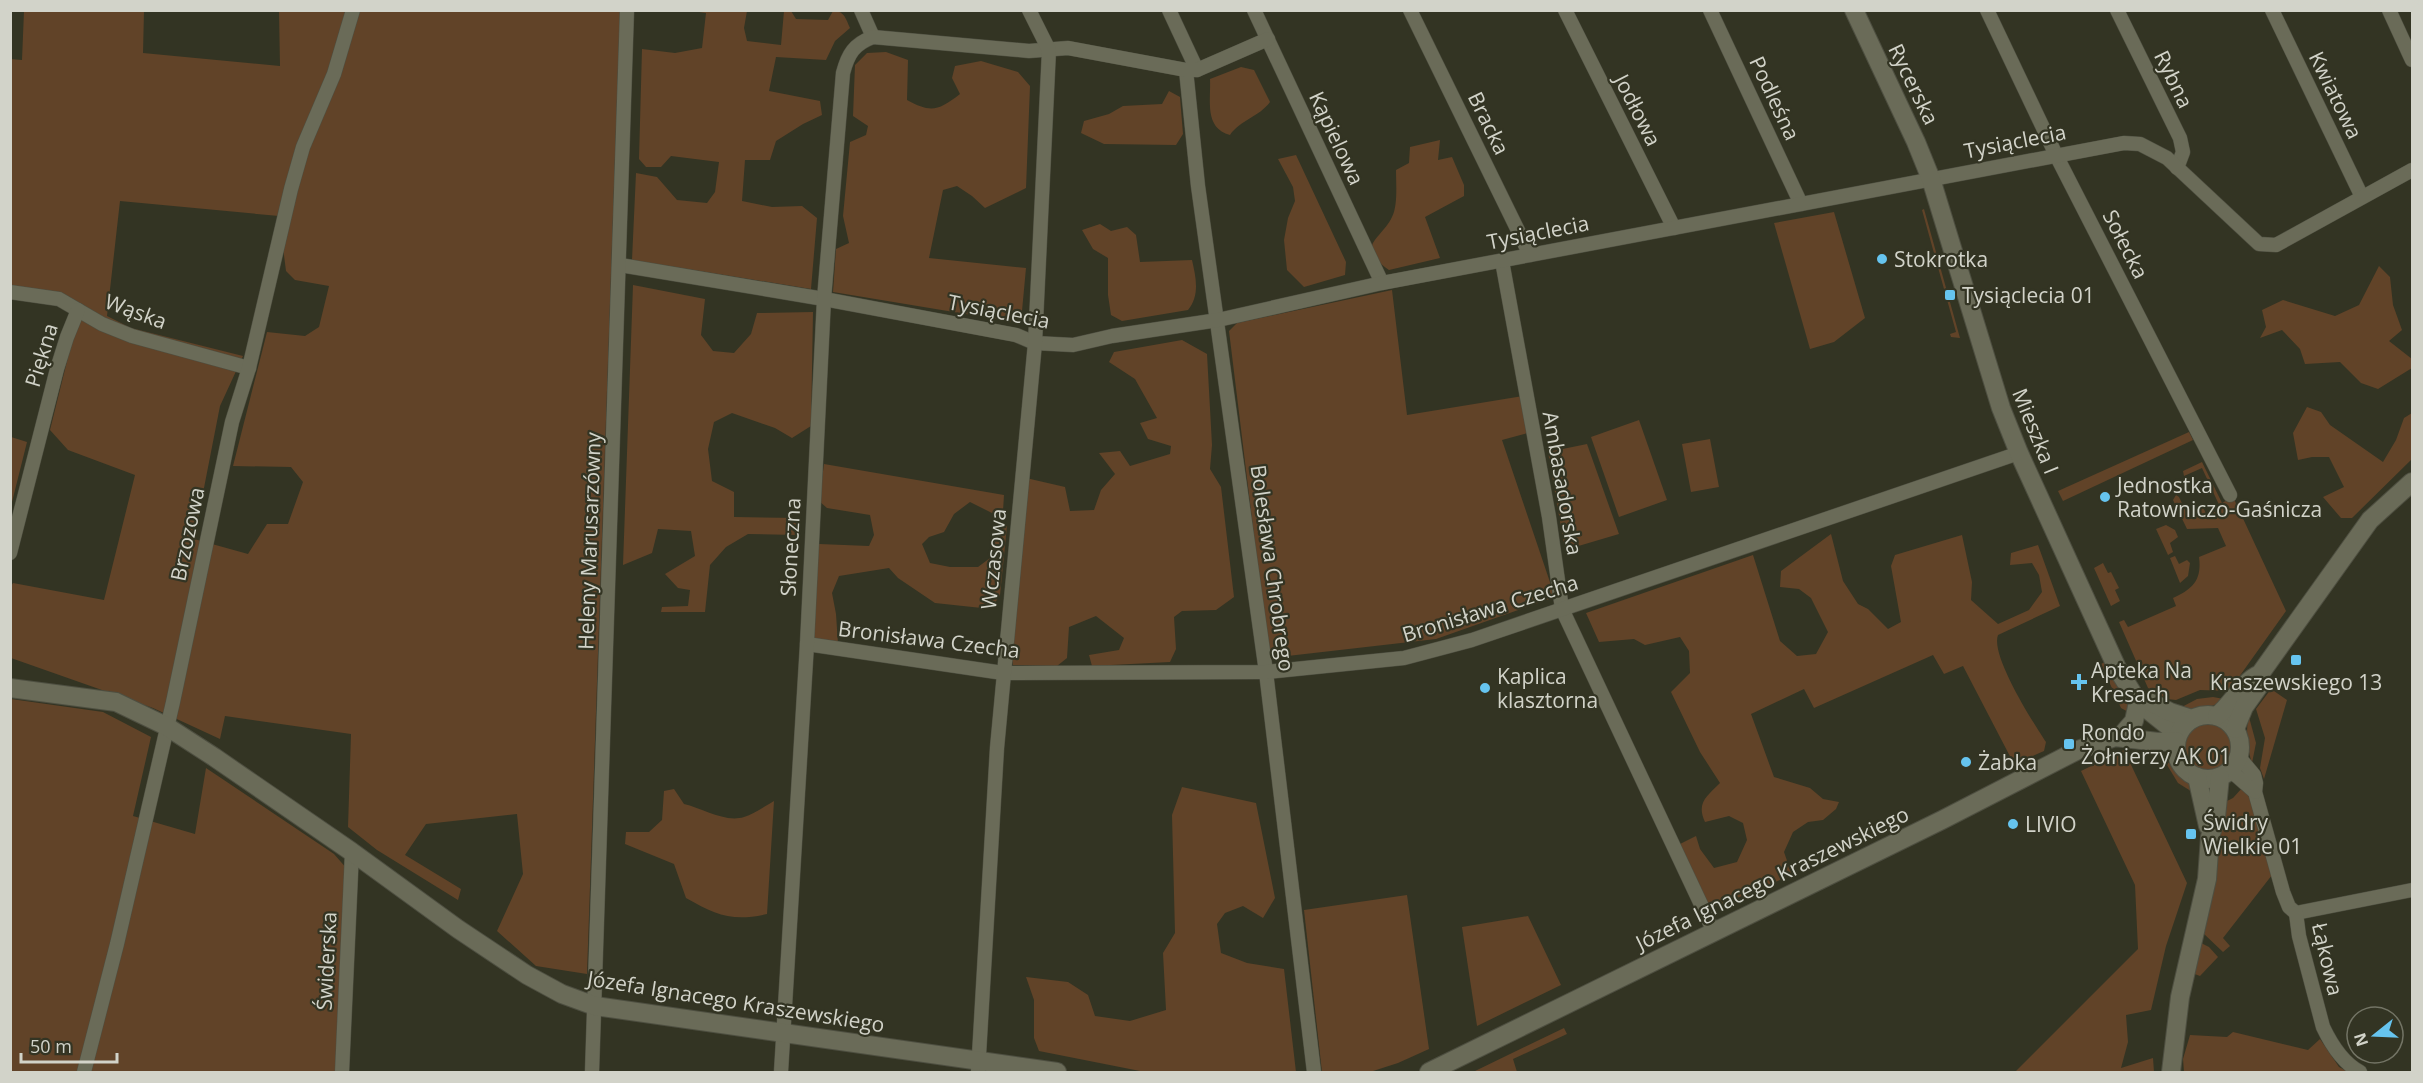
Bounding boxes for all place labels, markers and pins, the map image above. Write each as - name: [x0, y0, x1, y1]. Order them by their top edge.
- place label: Stokrotka: [1894, 245, 1988, 273]
- marker: Stokrotka: [1875, 252, 1889, 266]
- place label: Tysiąclecia 01: [1962, 281, 2095, 309]
- marker: Tysiąclecia 01: [1943, 288, 1957, 302]
- place label: Jednostka Ratowniczo-Gaśnicza: [2115, 471, 2322, 523]
- marker: Jednostka Ratowniczo-Gaśnicza: [2098, 490, 2112, 504]
- marker: Kraszewskiego 13: [2289, 653, 2303, 667]
- place label: Apteka Na Kresach: [2091, 656, 2192, 708]
- place label: Kaplica klasztorna: [1497, 662, 1598, 714]
- place label: Kraszewskiego 13: [2210, 668, 2382, 696]
- marker: Apteka Na Kresach: [2072, 675, 2086, 689]
- marker: Kaplica klasztorna: [1478, 681, 1492, 695]
- place label: Rondo Żołnierzy AK 01: [2081, 718, 2231, 770]
- marker: Rondo Żołnierzy AK 01: [2062, 737, 2076, 751]
- place label: Żabka: [1978, 748, 2037, 776]
- marker: Żabka: [1959, 755, 1973, 769]
- place label: Świdry Wielkie 01: [2203, 808, 2302, 860]
- place label: LIVIO: [2025, 810, 2077, 838]
- marker: LIVIO: [2006, 817, 2020, 831]
- marker: Świdry Wielkie 01: [2184, 827, 2198, 841]

